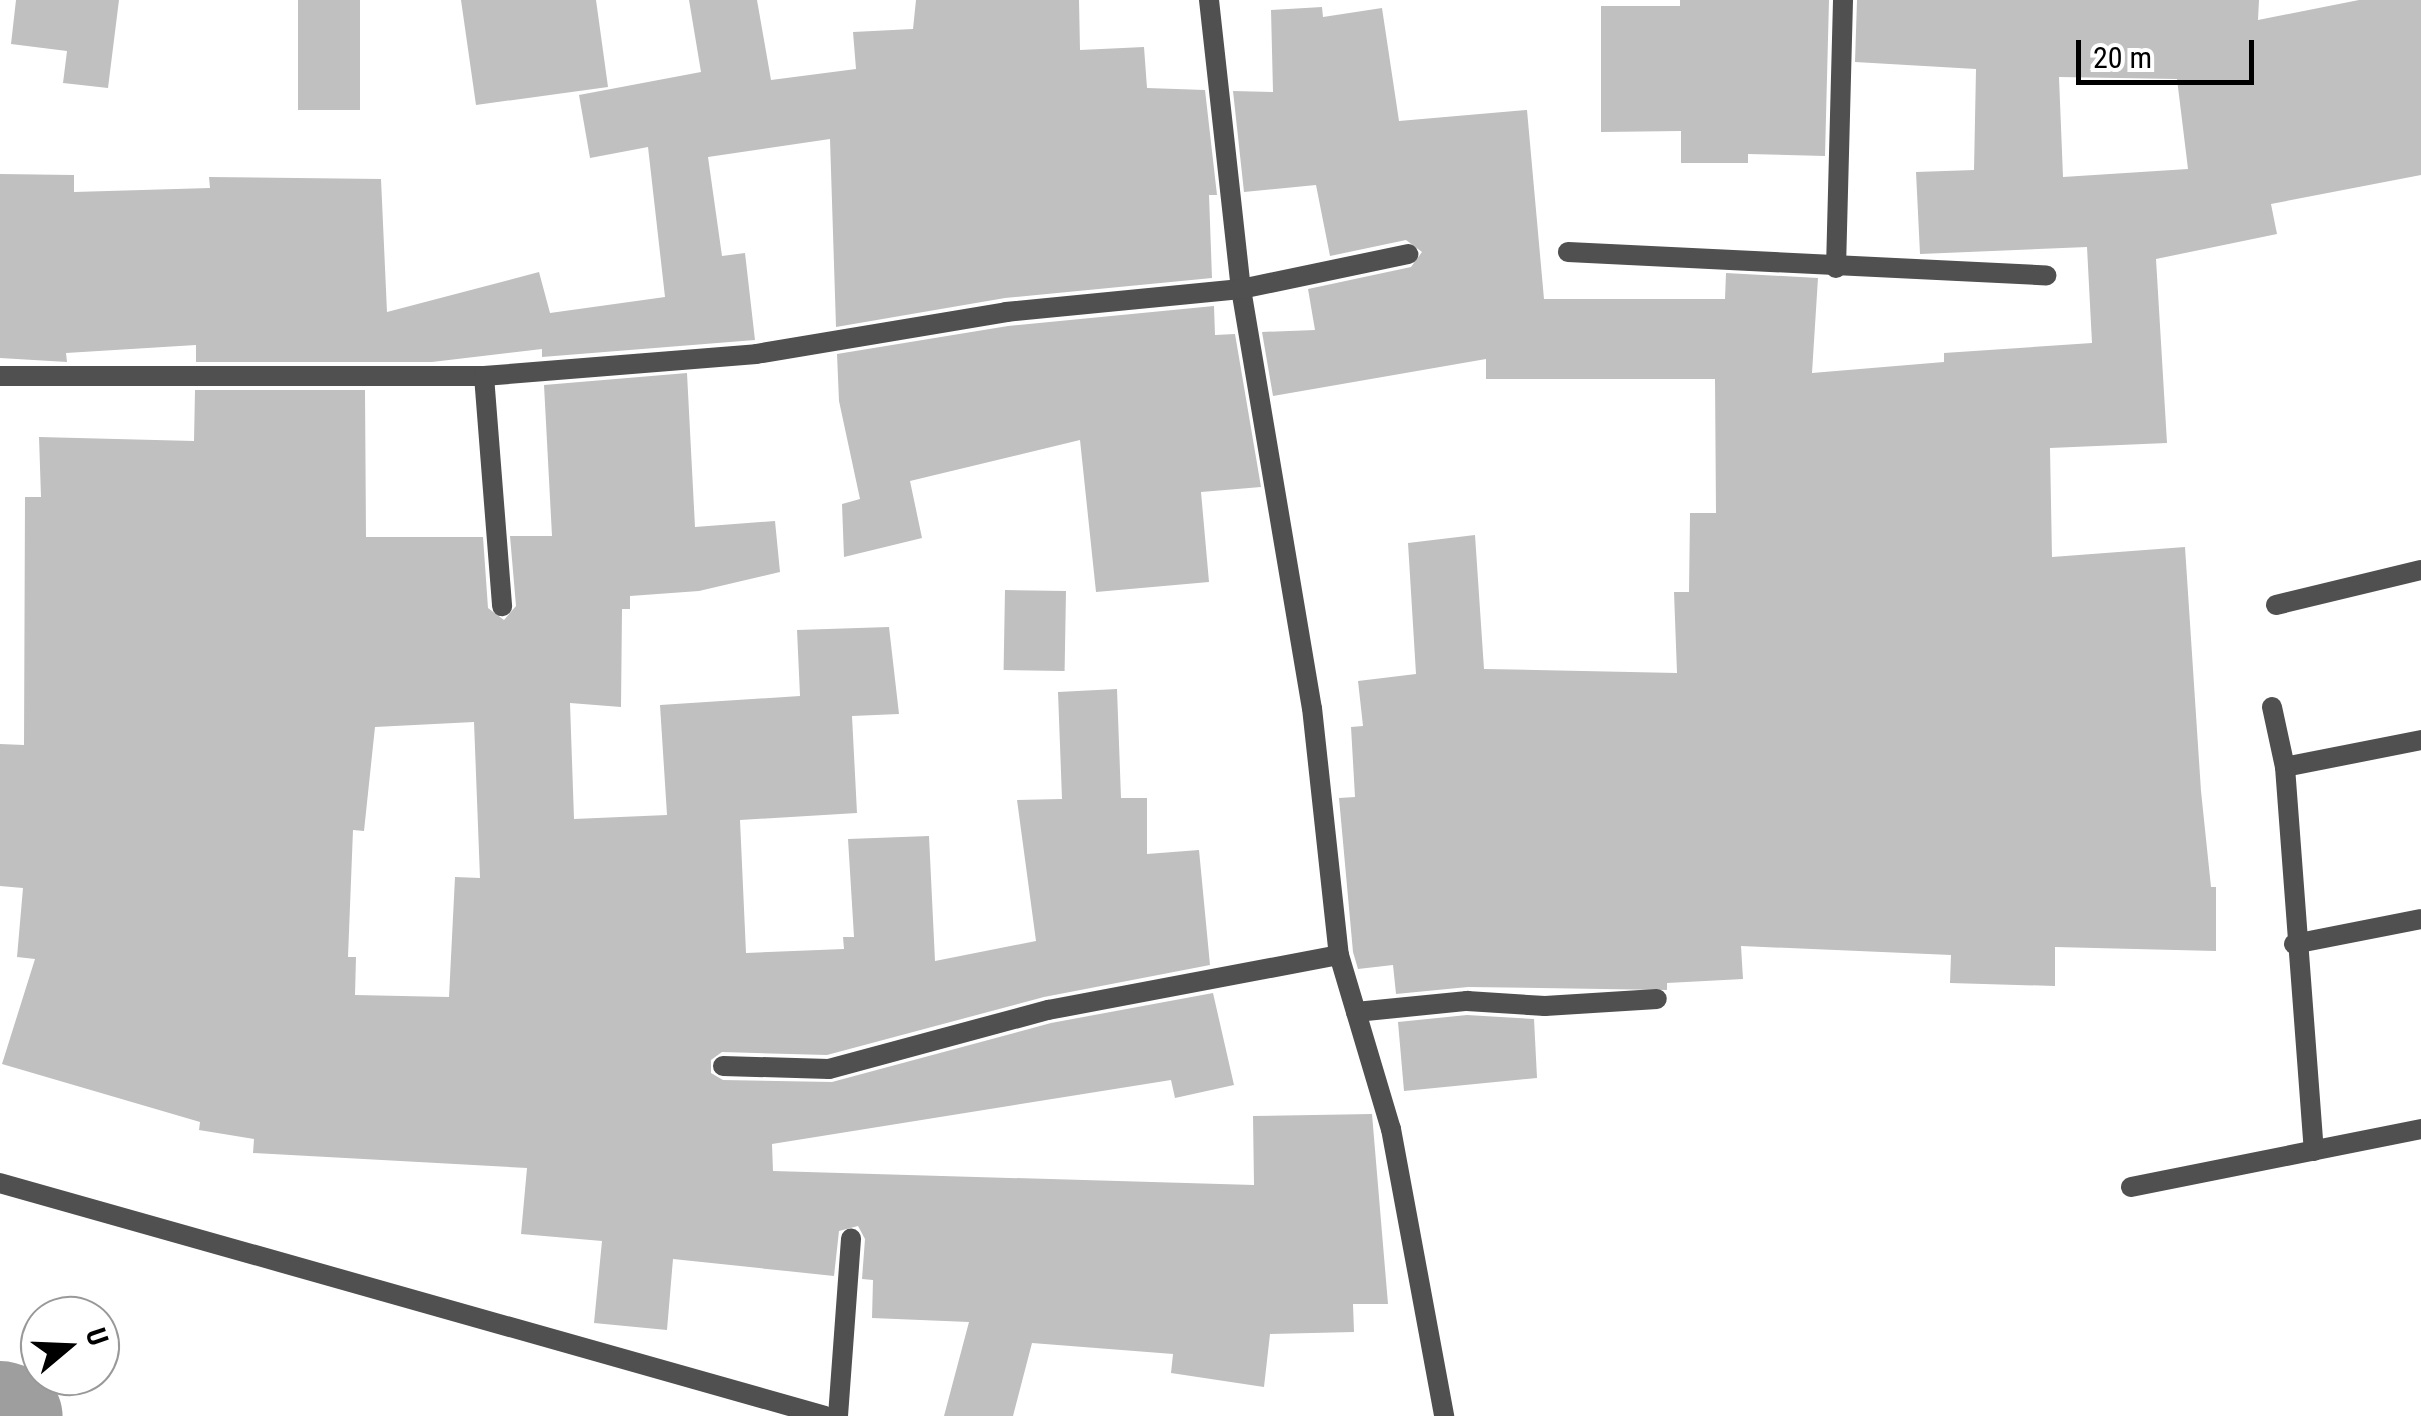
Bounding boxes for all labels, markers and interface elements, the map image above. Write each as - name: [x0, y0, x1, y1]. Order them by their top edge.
- scale bar: [2081, 20, 2258, 82]
- text: 20 m: [2093, 40, 2152, 75]
- north arrow: [20, 1296, 120, 1396]
- text: U: [79, 1324, 115, 1350]

